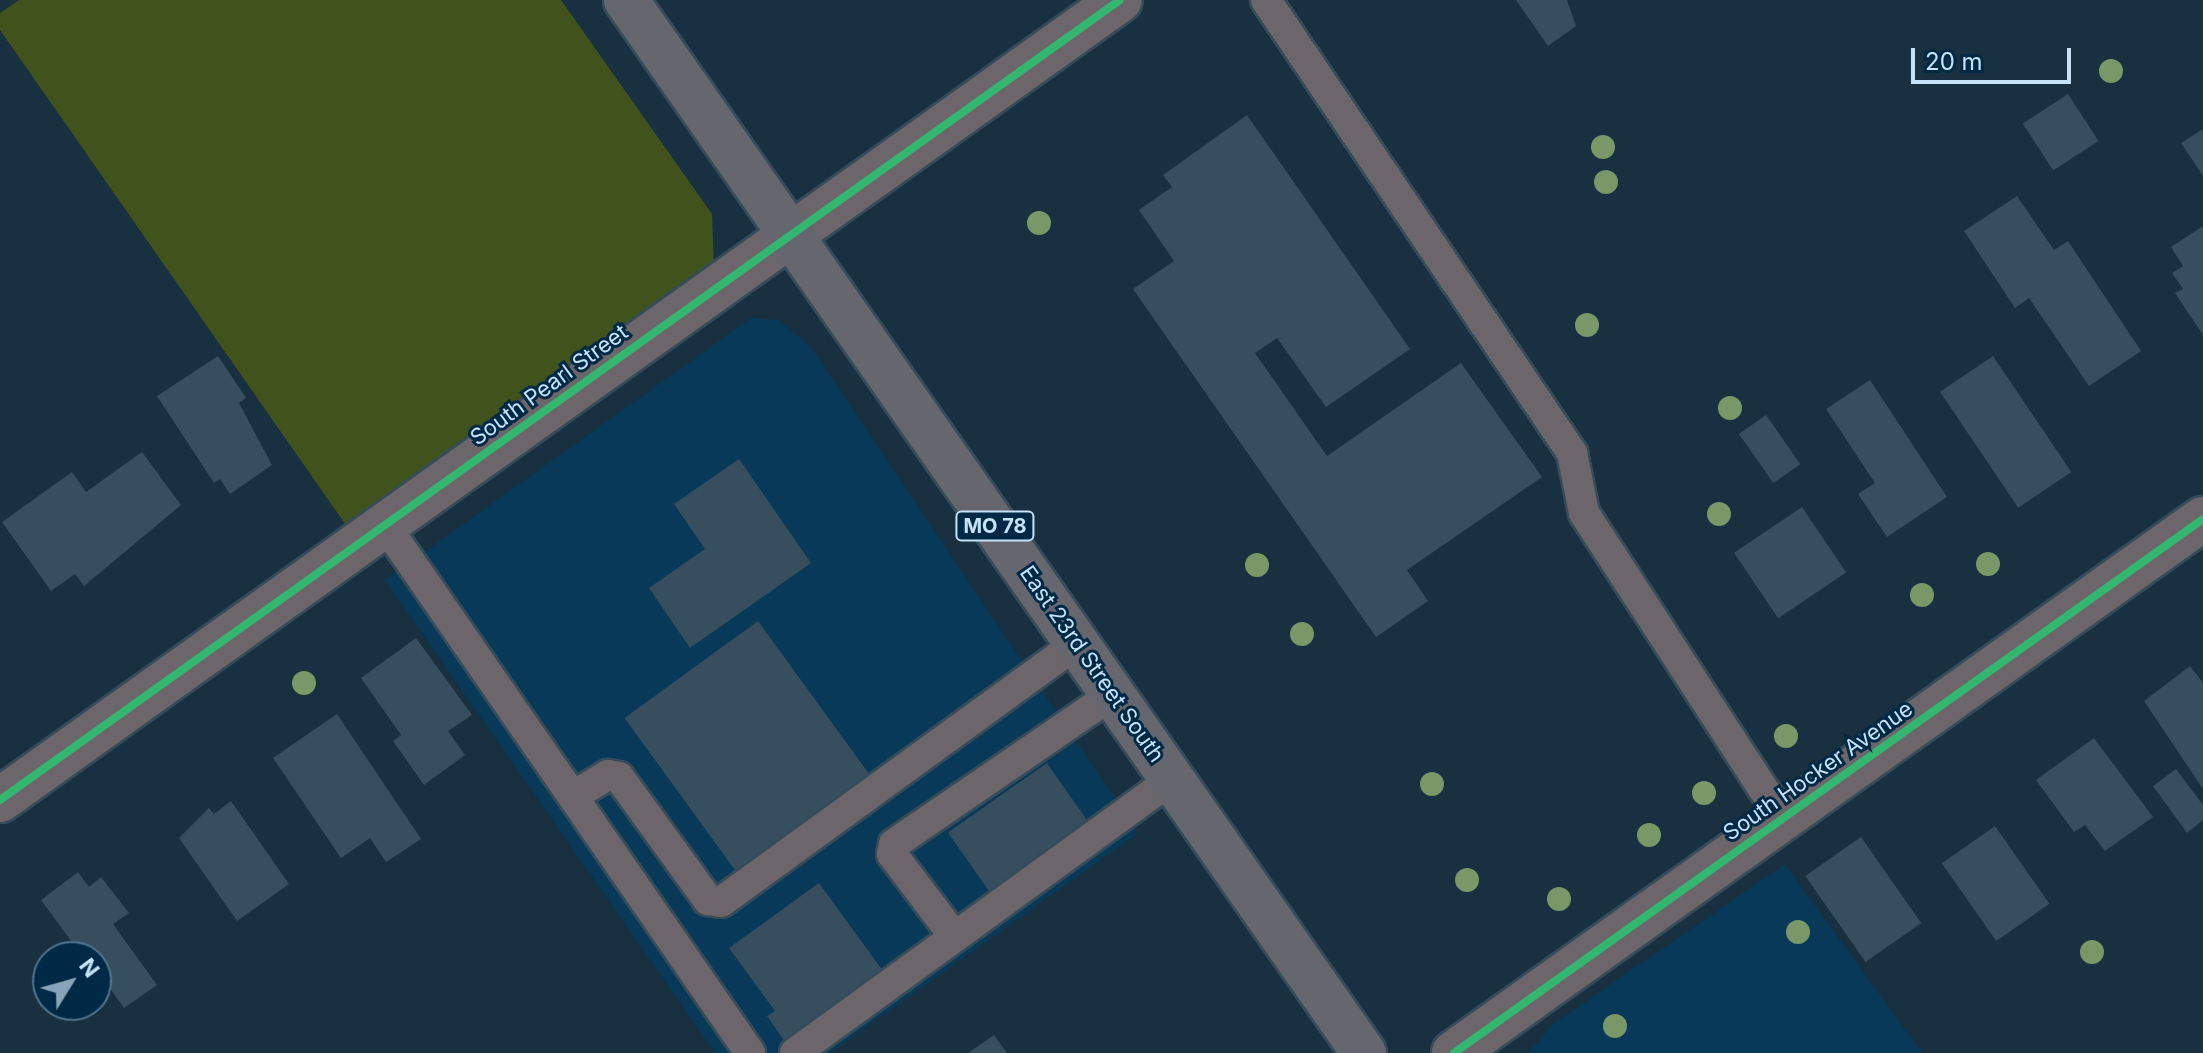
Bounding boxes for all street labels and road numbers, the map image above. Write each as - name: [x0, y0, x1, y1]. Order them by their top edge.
- street label: South Pearl Street: [465, 319, 633, 451]
- road number: MO 78: [955, 510, 1035, 542]
- street label: East 23rd Street South: [1014, 561, 1170, 767]
- street label: South Hocker Avenue: [1718, 696, 1918, 846]

